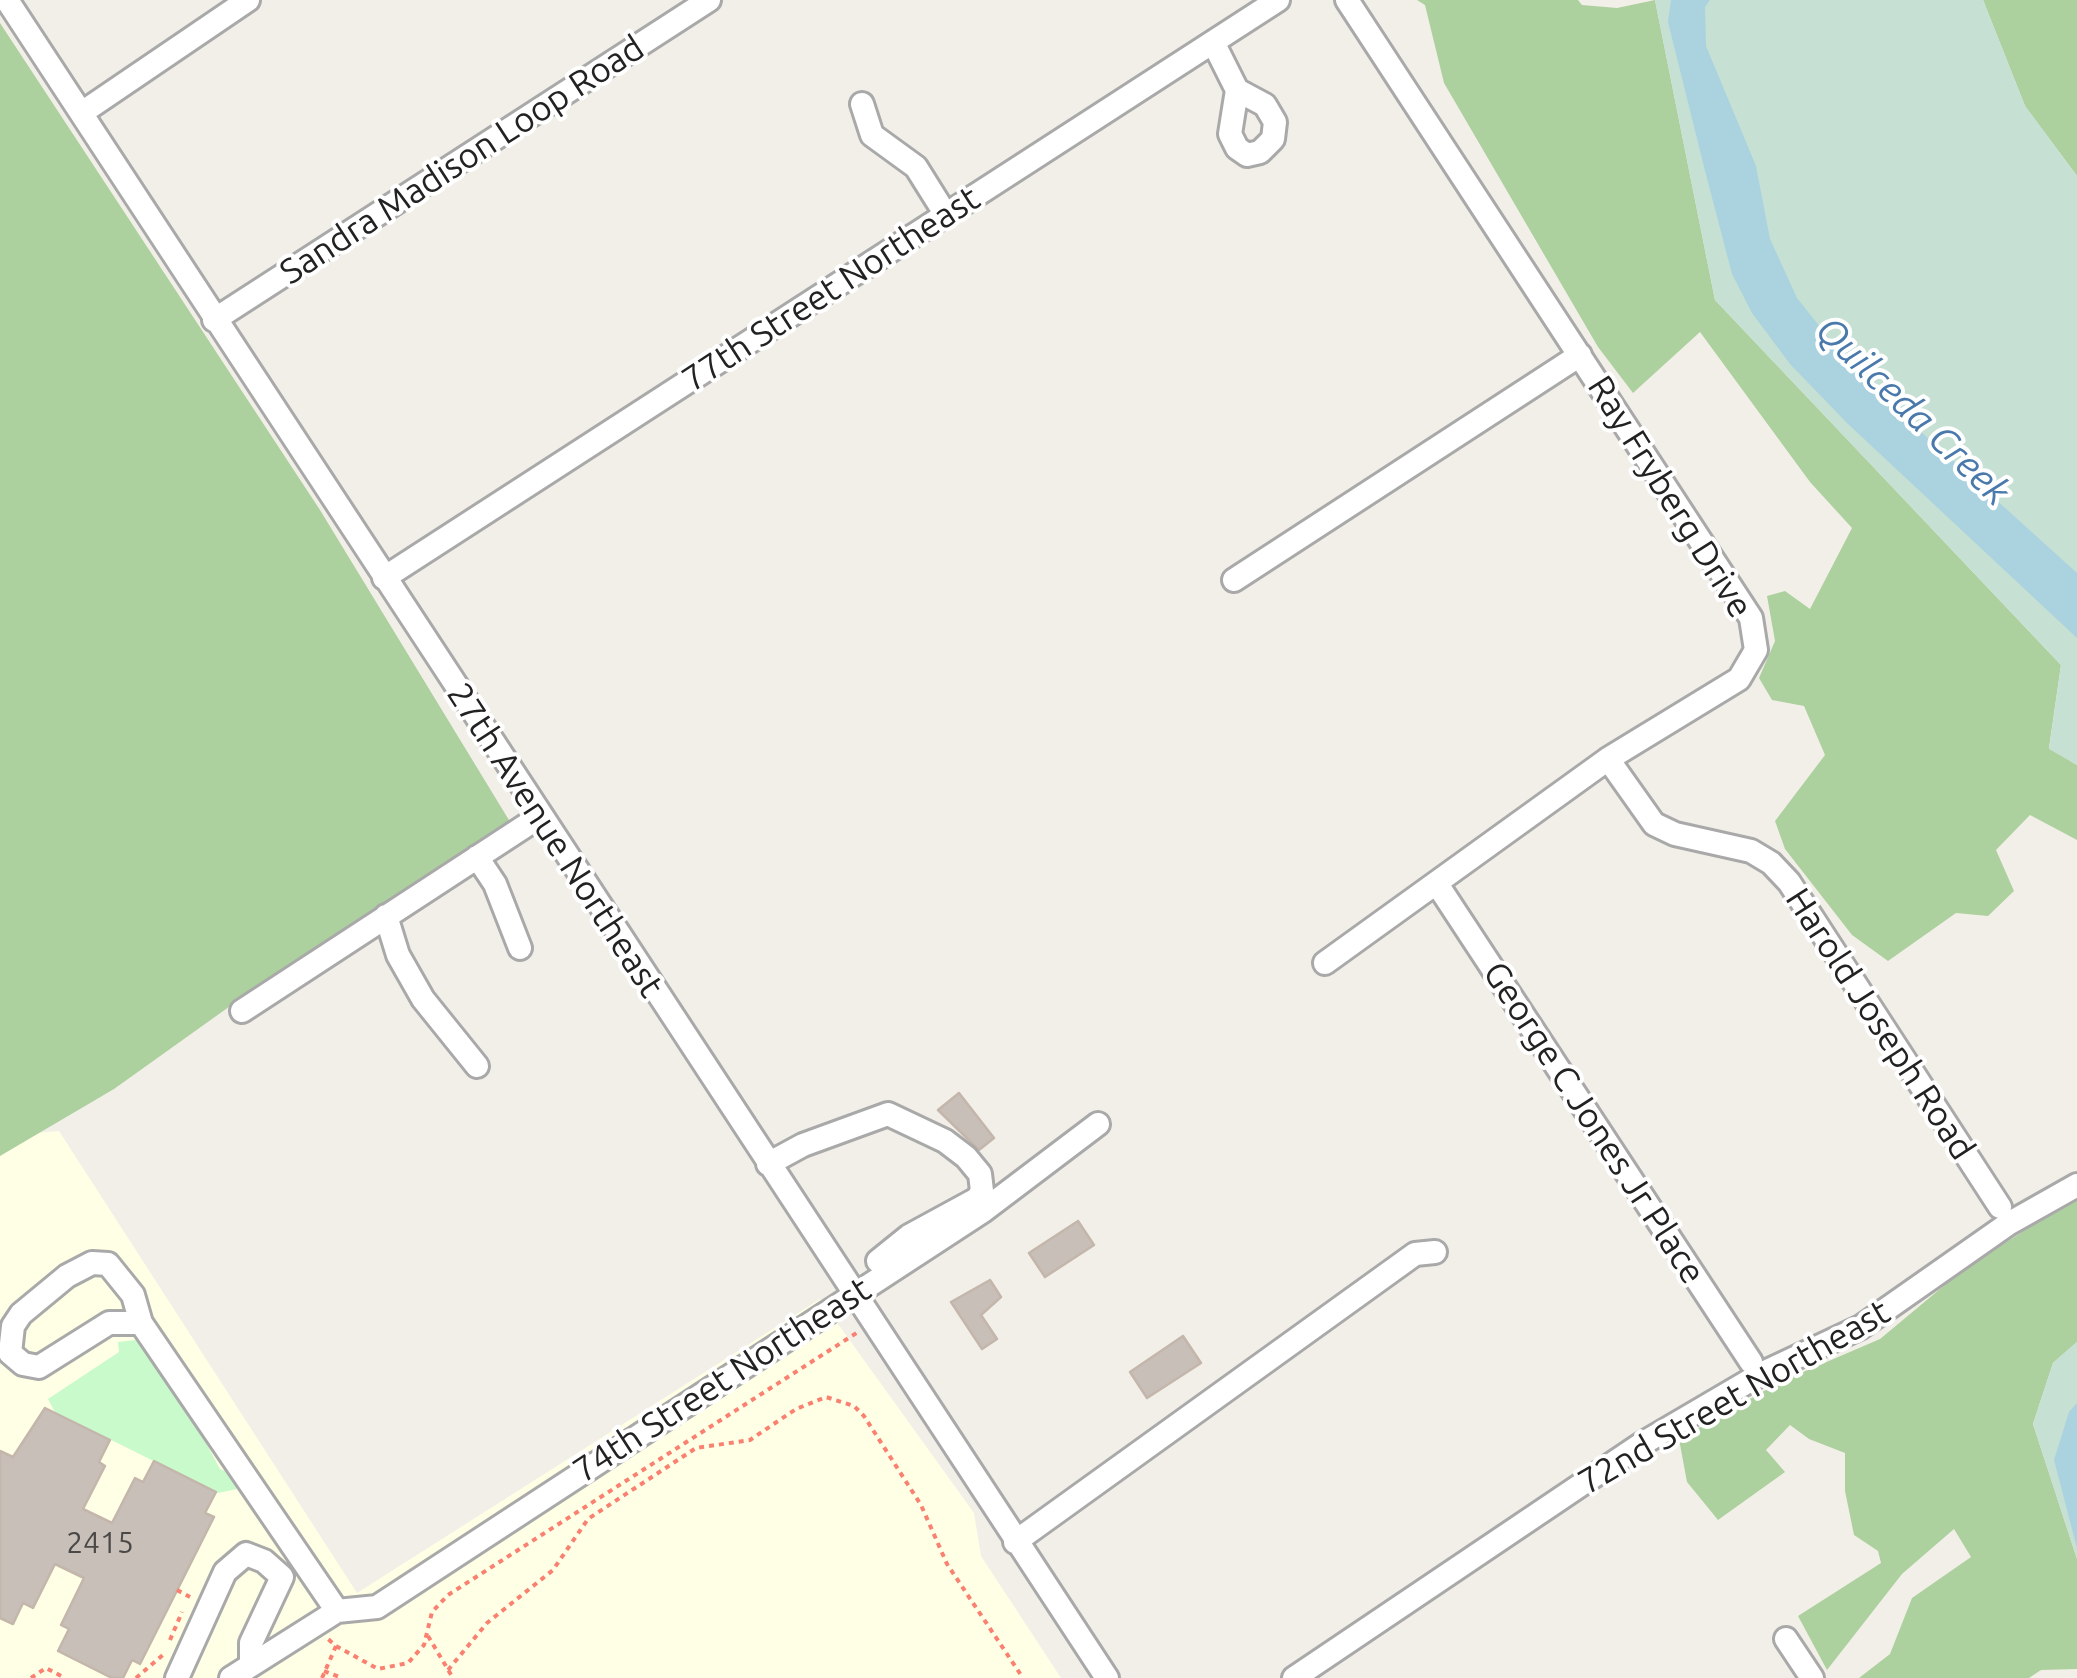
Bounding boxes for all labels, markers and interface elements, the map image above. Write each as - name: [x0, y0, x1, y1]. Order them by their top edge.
- street label: Sandra Madison Loop Road: [272, 27, 652, 293]
- street label: 77th Street Northeast: [675, 177, 987, 401]
- water label: Quilceda Creek: [1806, 307, 2020, 515]
- street label: Ray Fryberg Drive: [1579, 368, 1761, 626]
- street label: 27th Avenue Northeast: [438, 675, 672, 1005]
- street label: Harold Joseph Road: [1777, 880, 1983, 1168]
- street label: George C Jones Jr Place: [1474, 954, 1714, 1292]
- street label: 74th Street Northeast: [566, 1268, 878, 1492]
- street label: 72nd Street Northeast: [1571, 1291, 1897, 1503]
- house number: 2415: [66, 1525, 134, 1561]

